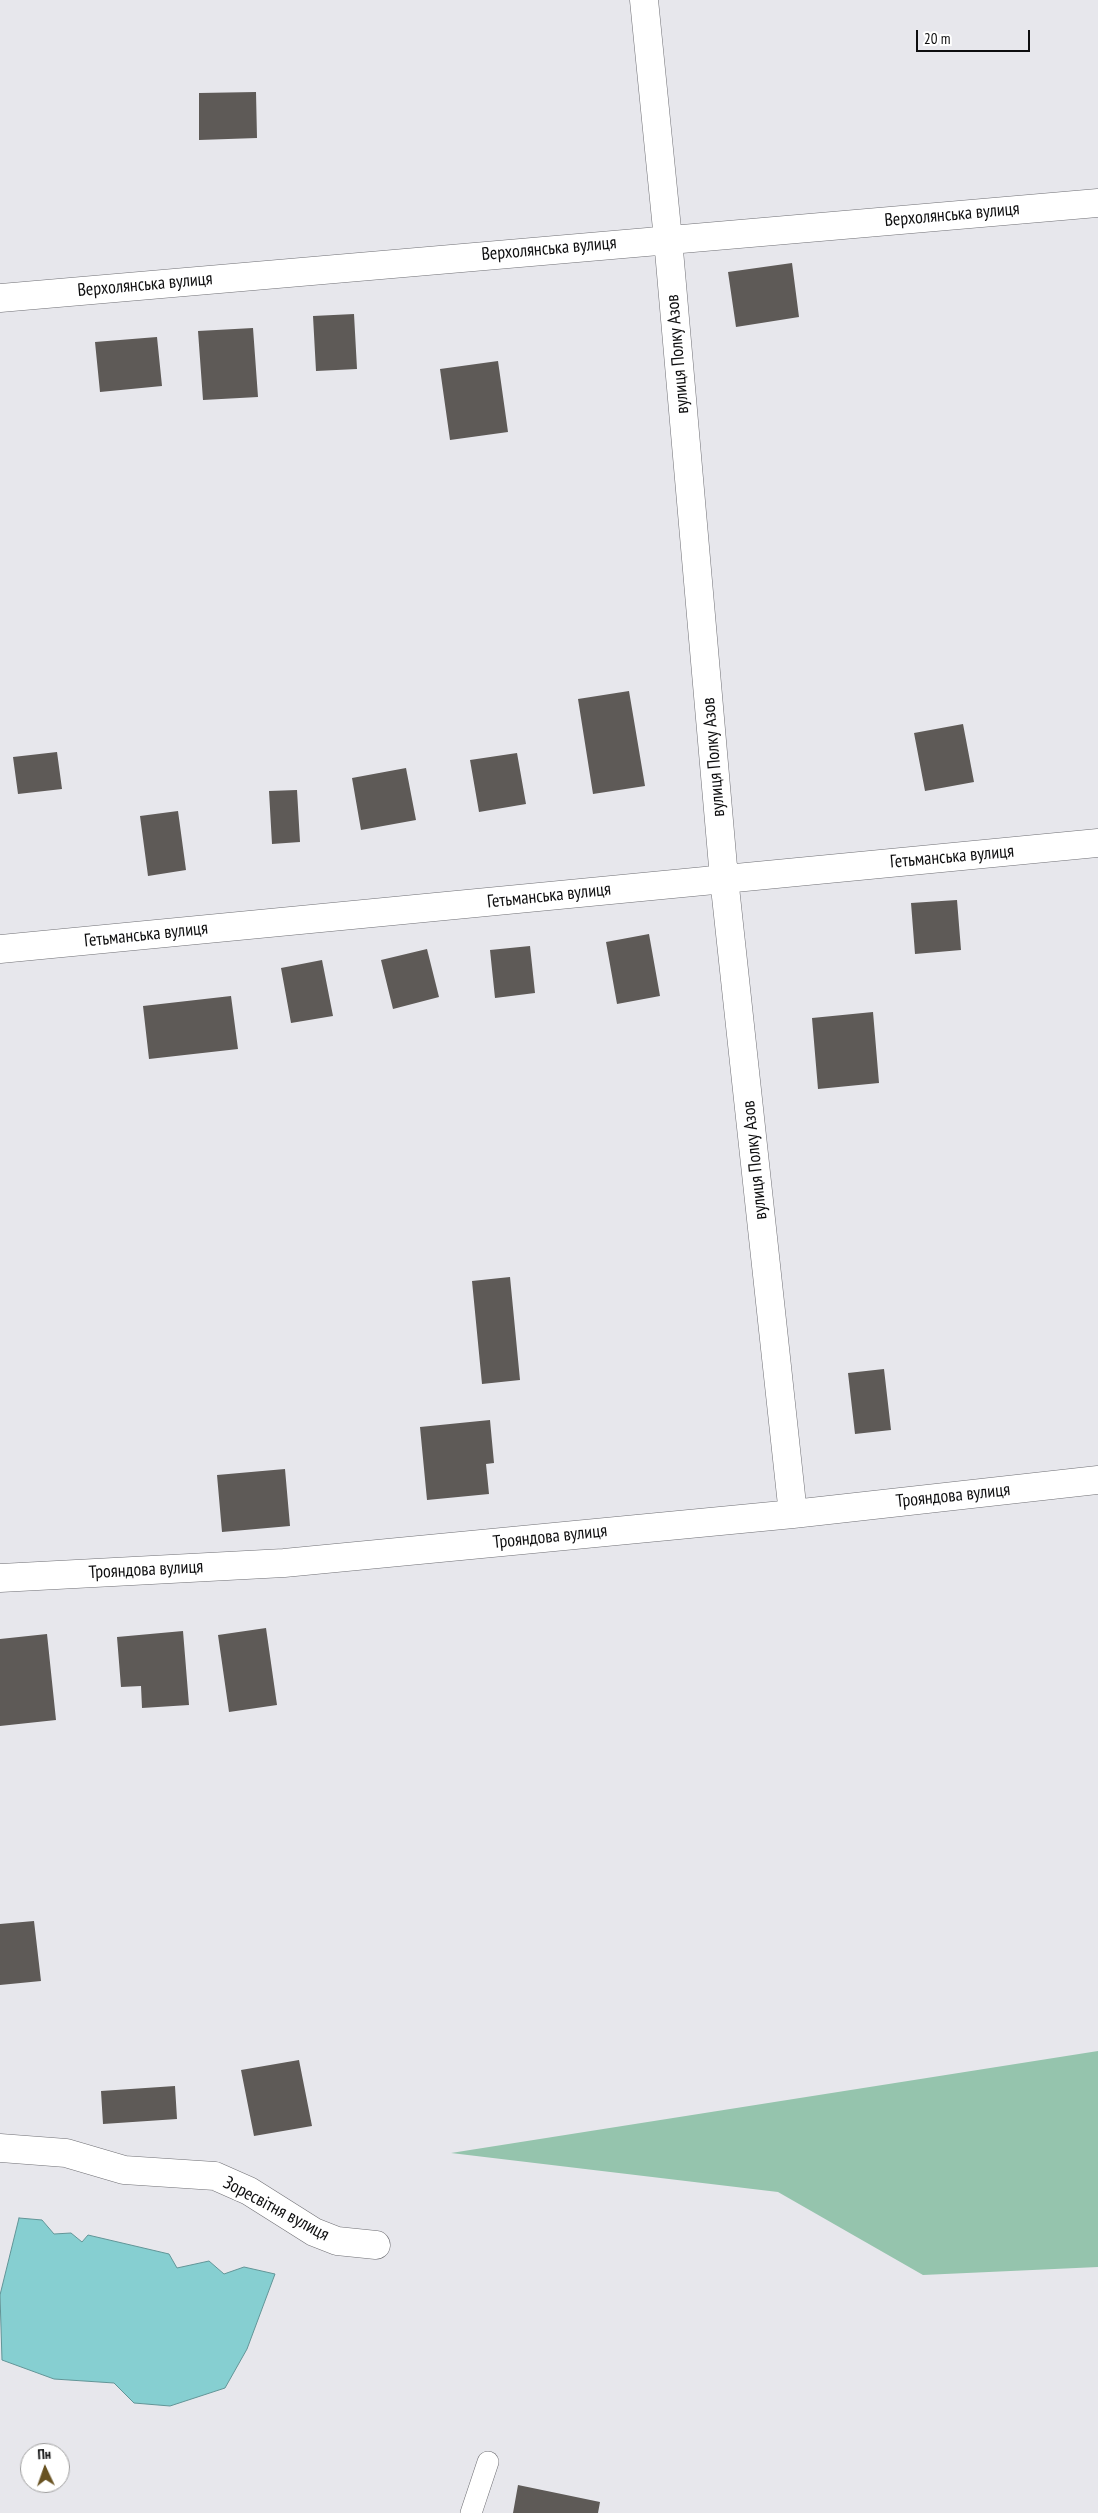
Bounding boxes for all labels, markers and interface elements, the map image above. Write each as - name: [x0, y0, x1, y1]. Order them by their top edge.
- scale bar: [918, 20, 1032, 52]
- text: 20 m: [924, 29, 950, 48]
- street label: Верхолянська вулиця: [884, 198, 1020, 232]
- street label: Верхолянська вулиця: [481, 232, 617, 266]
- street label: Верхолянська вулиця: [77, 268, 213, 302]
- street label: вулиця Полку Азов: [662, 293, 694, 415]
- street label: вулиця Полку Азов: [698, 696, 730, 818]
- street label: Гетьманська вулиця: [889, 841, 1015, 873]
- street label: Гетьманська вулиця: [486, 879, 612, 913]
- street label: Гетьманська вулиця: [83, 918, 209, 952]
- street label: вулиця Полку Азов: [738, 1099, 772, 1221]
- street label: Трояндова вулиця: [895, 1479, 1011, 1513]
- street label: Трояндова вулиця: [492, 1520, 608, 1554]
- street label: Трояндова вулиця: [88, 1556, 204, 1584]
- street label: Зоресвітня вулиця: [219, 2172, 333, 2246]
- north arrow: [20, 2443, 70, 2493]
- text: Пн: [37, 2445, 52, 2463]

